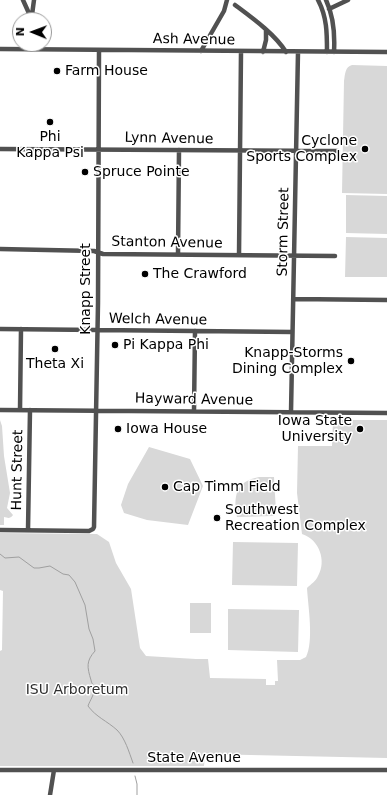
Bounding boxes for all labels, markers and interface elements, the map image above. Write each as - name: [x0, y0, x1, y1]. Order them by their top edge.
- north arrow: [12, 12, 52, 52]
- text: N: [14, 27, 27, 37]
- street label: Ash Avenue: [153, 31, 235, 49]
- place label: Farm House: [65, 63, 148, 79]
- marker: Farm House: [52, 66, 62, 76]
- marker: Phi Kappa Psi: [45, 117, 55, 127]
- place label: Phi Kappa Psi: [16, 129, 84, 162]
- street label: Lynn Avenue: [124, 130, 214, 148]
- place label: Cyclone Sports Complex: [246, 133, 357, 166]
- marker: Cyclone Sports Complex: [360, 144, 370, 154]
- place label: Spruce Pointe: [93, 164, 190, 180]
- marker: Spruce Pointe: [80, 167, 90, 177]
- street label: Storm Street: [275, 187, 293, 277]
- street label: Stanton Avenue: [111, 234, 223, 252]
- street label: Knapp Street: [78, 243, 94, 335]
- place label: The Crawford: [153, 266, 247, 282]
- marker: The Crawford: [140, 269, 150, 279]
- street label: Welch Avenue: [109, 311, 207, 329]
- place label: Pi Kappa Phi: [123, 337, 209, 353]
- marker: Pi Kappa Phi: [110, 340, 120, 350]
- marker: Theta Xi: [50, 344, 60, 354]
- place label: Knapp-Storms Dining Complex: [232, 345, 343, 378]
- place label: Theta Xi: [26, 356, 84, 372]
- marker: Knapp-Storms Dining Complex: [346, 356, 356, 366]
- street label: Hayward Avenue: [135, 391, 253, 409]
- place label: Iowa State University: [278, 413, 352, 446]
- place label: Iowa House: [126, 421, 207, 437]
- marker: Iowa House: [113, 424, 123, 434]
- marker: Iowa State University: [355, 424, 365, 434]
- street label: Hunt Street: [9, 429, 27, 511]
- place label: Cap Timm Field: [173, 479, 281, 495]
- marker: Cap Timm Field: [160, 482, 170, 492]
- place label: Southwest Recreation Complex: [225, 502, 366, 534]
- marker: Southwest Recreation Complex: [212, 513, 222, 523]
- park label: ISU Arboretum: [26, 682, 128, 698]
- street label: State Avenue: [147, 750, 241, 766]

